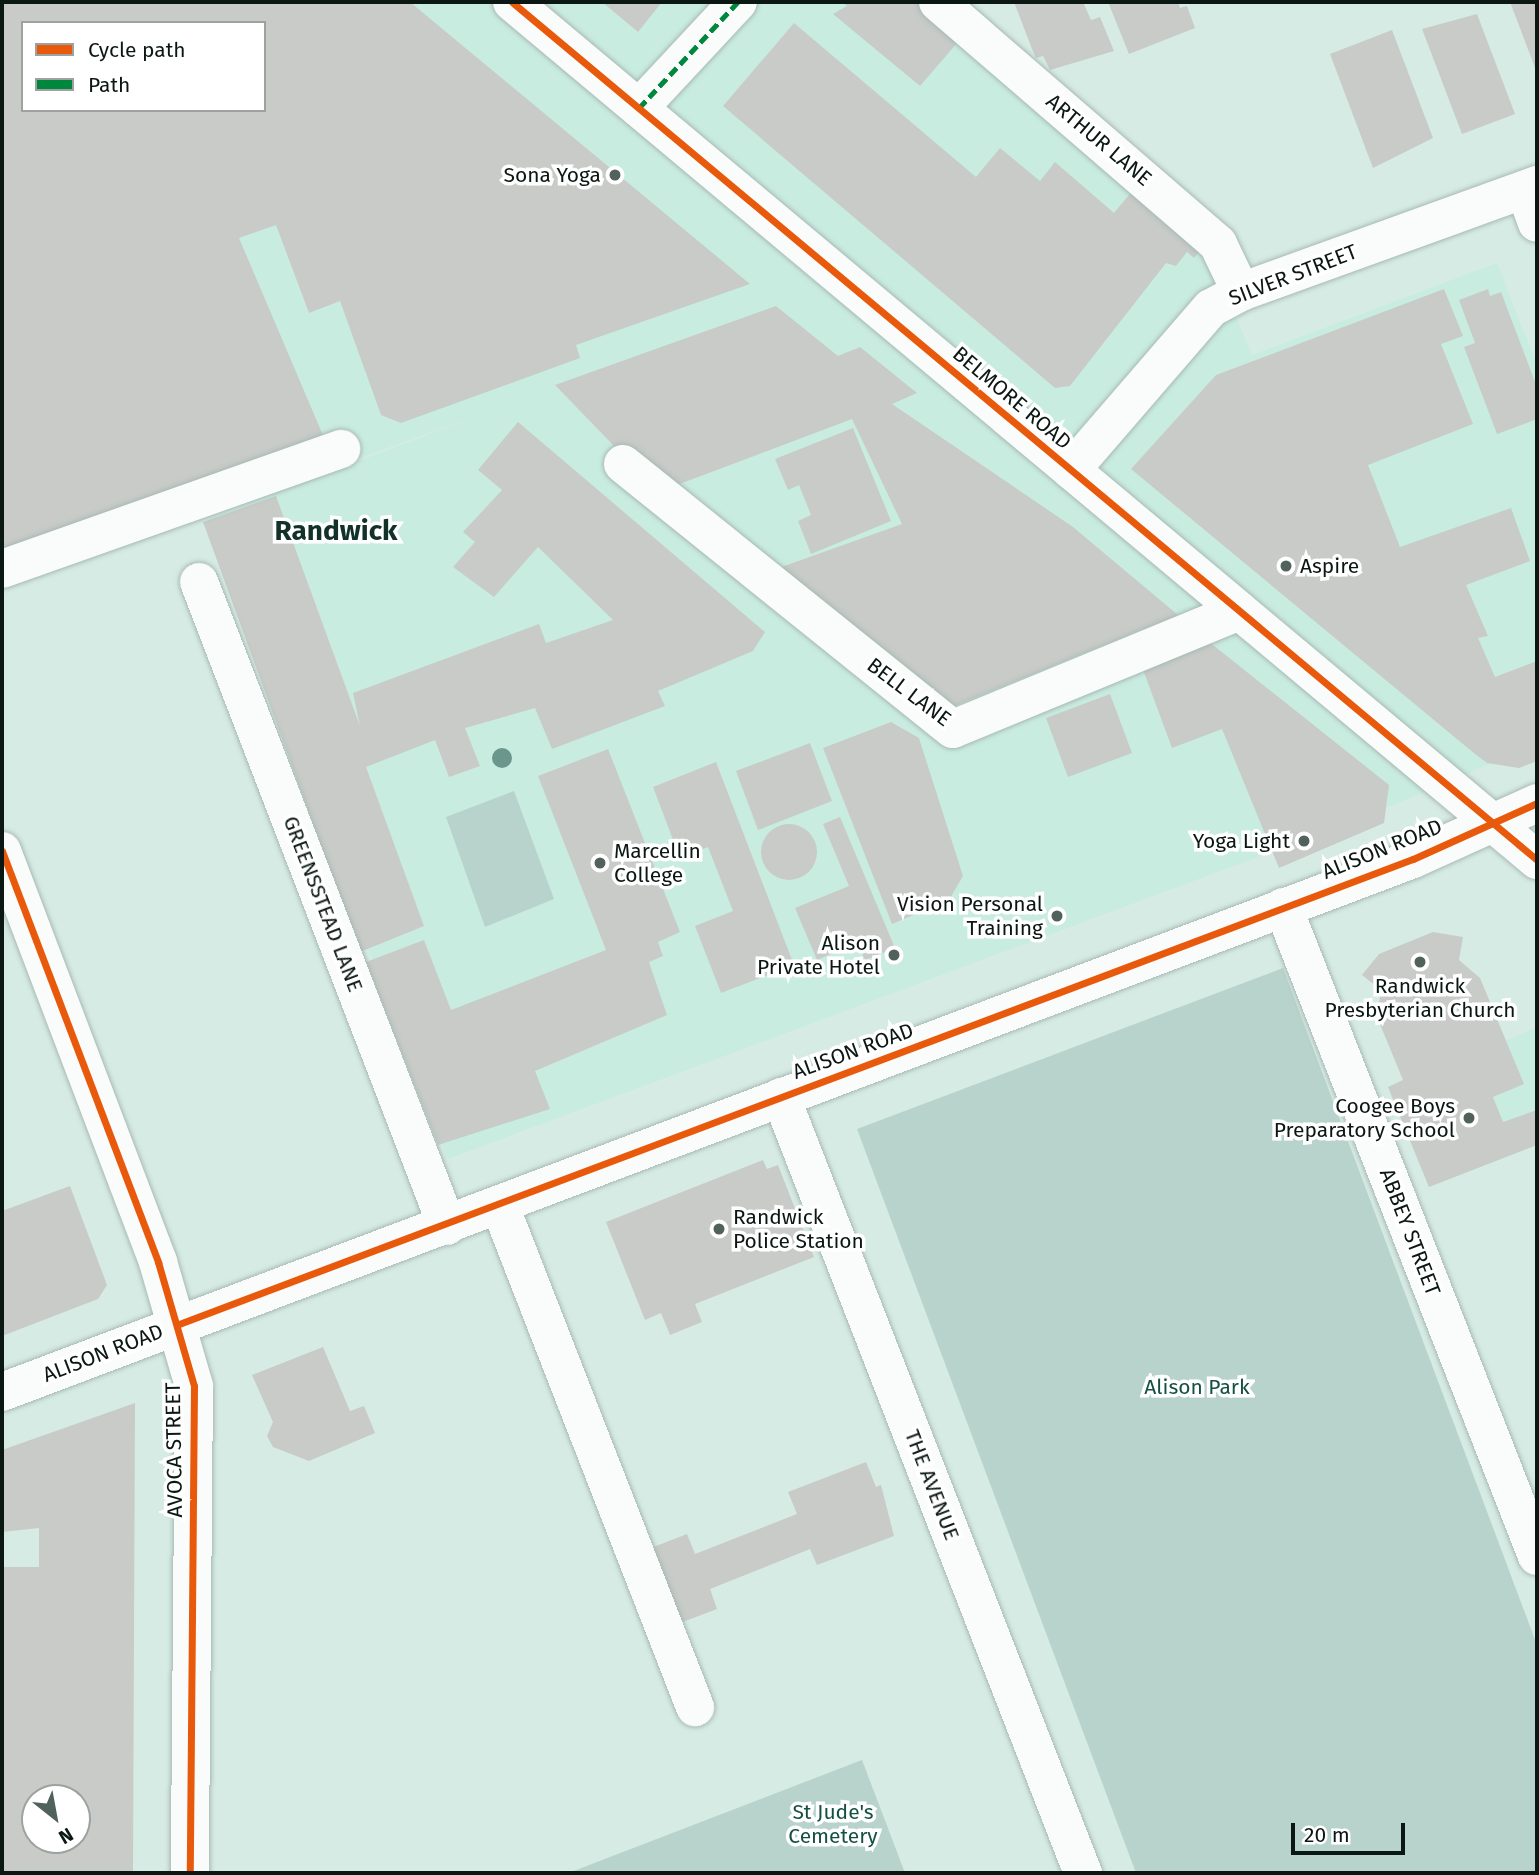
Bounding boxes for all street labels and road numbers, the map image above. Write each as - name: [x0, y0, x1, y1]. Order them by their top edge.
- street label: ARTHUR LANE: [1041, 89, 1157, 191]
- street label: SILVER STREET: [1225, 239, 1361, 311]
- street label: BELMORE ROAD: [948, 341, 1076, 455]
- street label: BELL LANE: [862, 652, 956, 732]
- street label: GREENSSTEAD LANE: [278, 813, 368, 995]
- street label: ALISON ROAD: [1318, 814, 1446, 884]
- street label: ALISON ROAD: [789, 1017, 917, 1085]
- street label: ABBEY STREET: [1374, 1165, 1446, 1299]
- street label: ALISON ROAD: [39, 1318, 167, 1388]
- street label: AVOCA STREET: [160, 1382, 188, 1518]
- street label: THE AVENUE: [899, 1426, 965, 1544]

